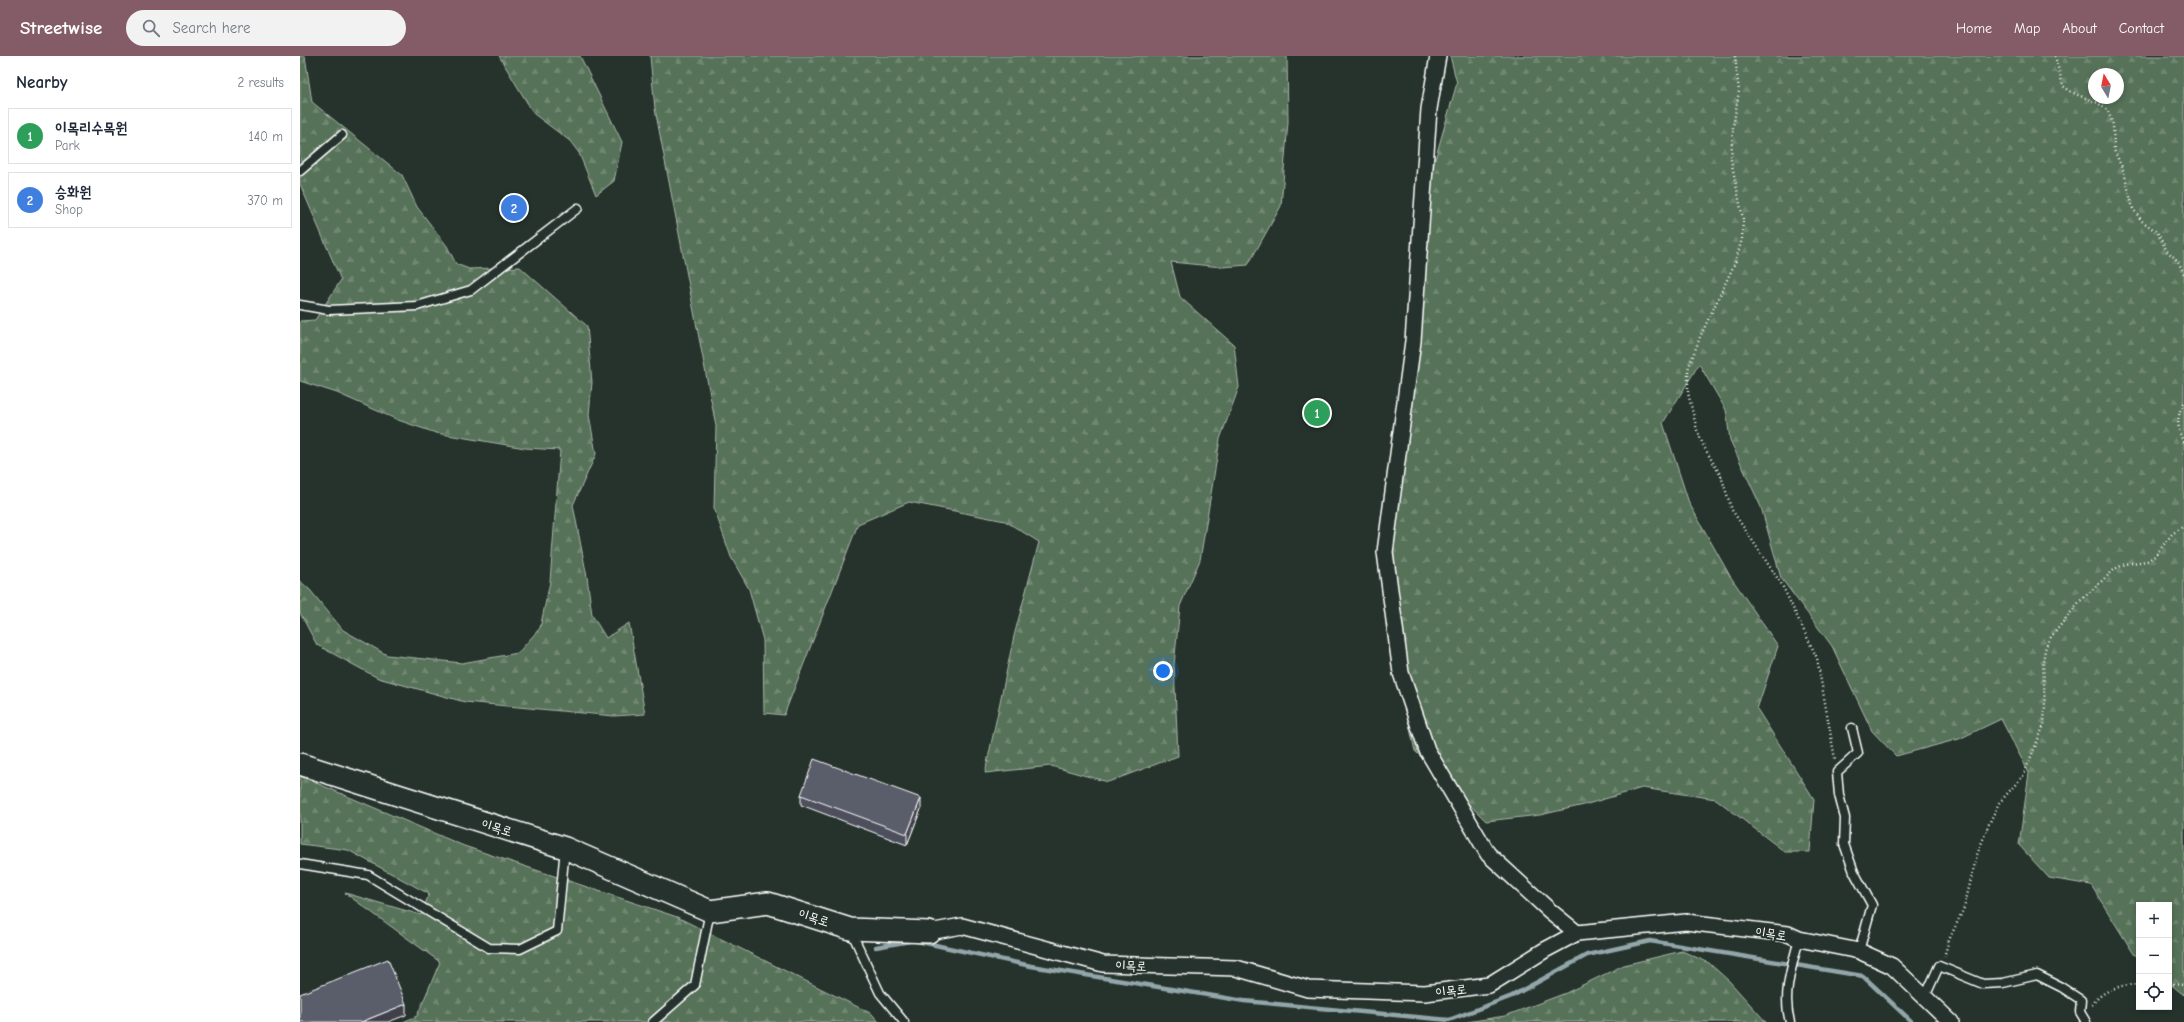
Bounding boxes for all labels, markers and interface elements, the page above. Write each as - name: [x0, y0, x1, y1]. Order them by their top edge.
- search box: [126, 10, 406, 46]
- text: Streetwise: [20, 17, 102, 39]
- icon: search: [140, 17, 162, 39]
- text: Search here: [172, 19, 250, 37]
- text: Home: [1956, 20, 1992, 37]
- text: Map: [2014, 20, 2040, 37]
- text: About: [2062, 20, 2097, 37]
- text: Contact: [2119, 20, 2164, 37]
- north arrow: [2088, 68, 2124, 104]
- text: Nearby: [16, 73, 67, 92]
- text: 2 results: [237, 75, 284, 90]
- text: 이목리수목원: [55, 119, 127, 137]
- text: 1: [27, 129, 33, 144]
- text: 140 m: [249, 129, 283, 144]
- text: Park: [55, 138, 80, 153]
- text: 승화원: [55, 183, 91, 201]
- text: 2: [27, 193, 33, 208]
- text: 370 m: [247, 193, 283, 208]
- pin: 2: [501, 193, 527, 223]
- text: Shop: [55, 202, 83, 217]
- pin: 1: [1304, 398, 1330, 428]
- your location: [1153, 661, 1173, 681]
- street label: 이목로: [480, 816, 514, 839]
- map controls: [2136, 902, 2172, 1010]
- button: +: [2136, 902, 2172, 938]
- street label: 이목로: [797, 905, 831, 929]
- street label: 이목로: [1754, 924, 1788, 943]
- button: −: [2136, 938, 2172, 974]
- street label: 이목로: [1115, 957, 1147, 974]
- button: locate: [2136, 974, 2172, 1010]
- street label: 이목로: [1435, 981, 1468, 1000]

